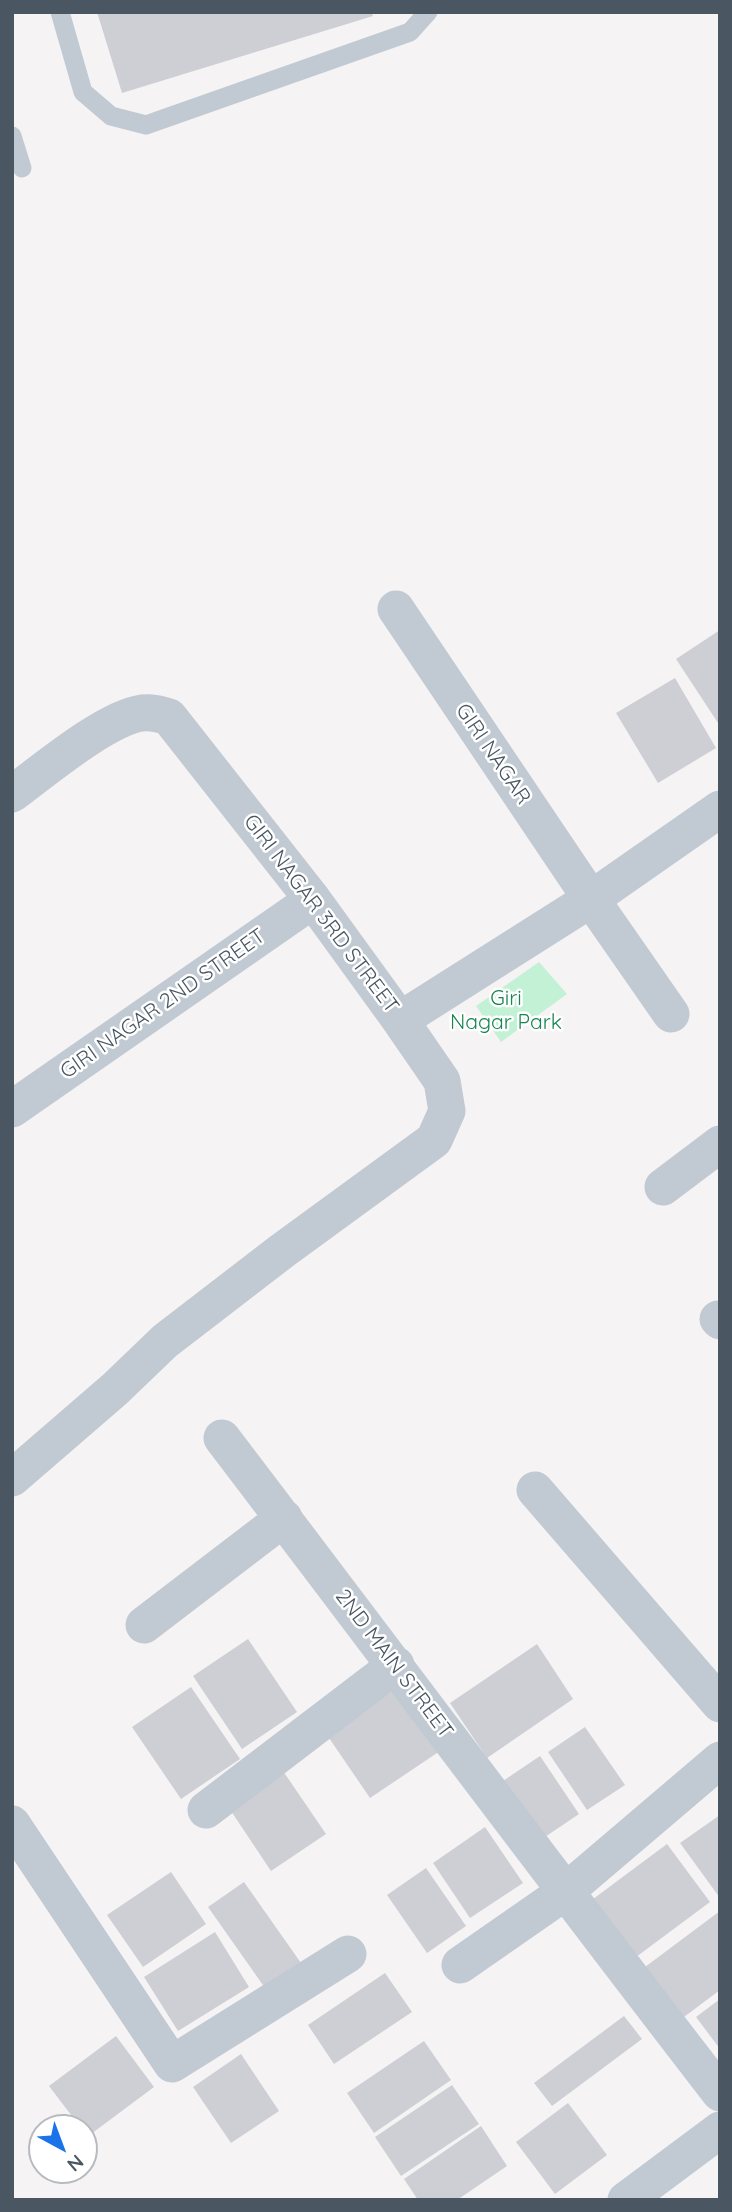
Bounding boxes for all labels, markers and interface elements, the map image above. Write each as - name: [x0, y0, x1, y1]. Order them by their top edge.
- street label: GIRI NAGAR: [450, 699, 536, 809]
- street label: GIRI NAGAR 3RD STREET: [238, 810, 404, 1018]
- street label: GIRI NAGAR 2ND STREET: [56, 924, 270, 1084]
- park label: Giri Nagar Park: [450, 986, 562, 1036]
- street label: 2ND MAIN STREET: [330, 1585, 458, 1743]
- north arrow: [28, 2114, 98, 2184]
- text: N: [62, 2150, 89, 2177]

